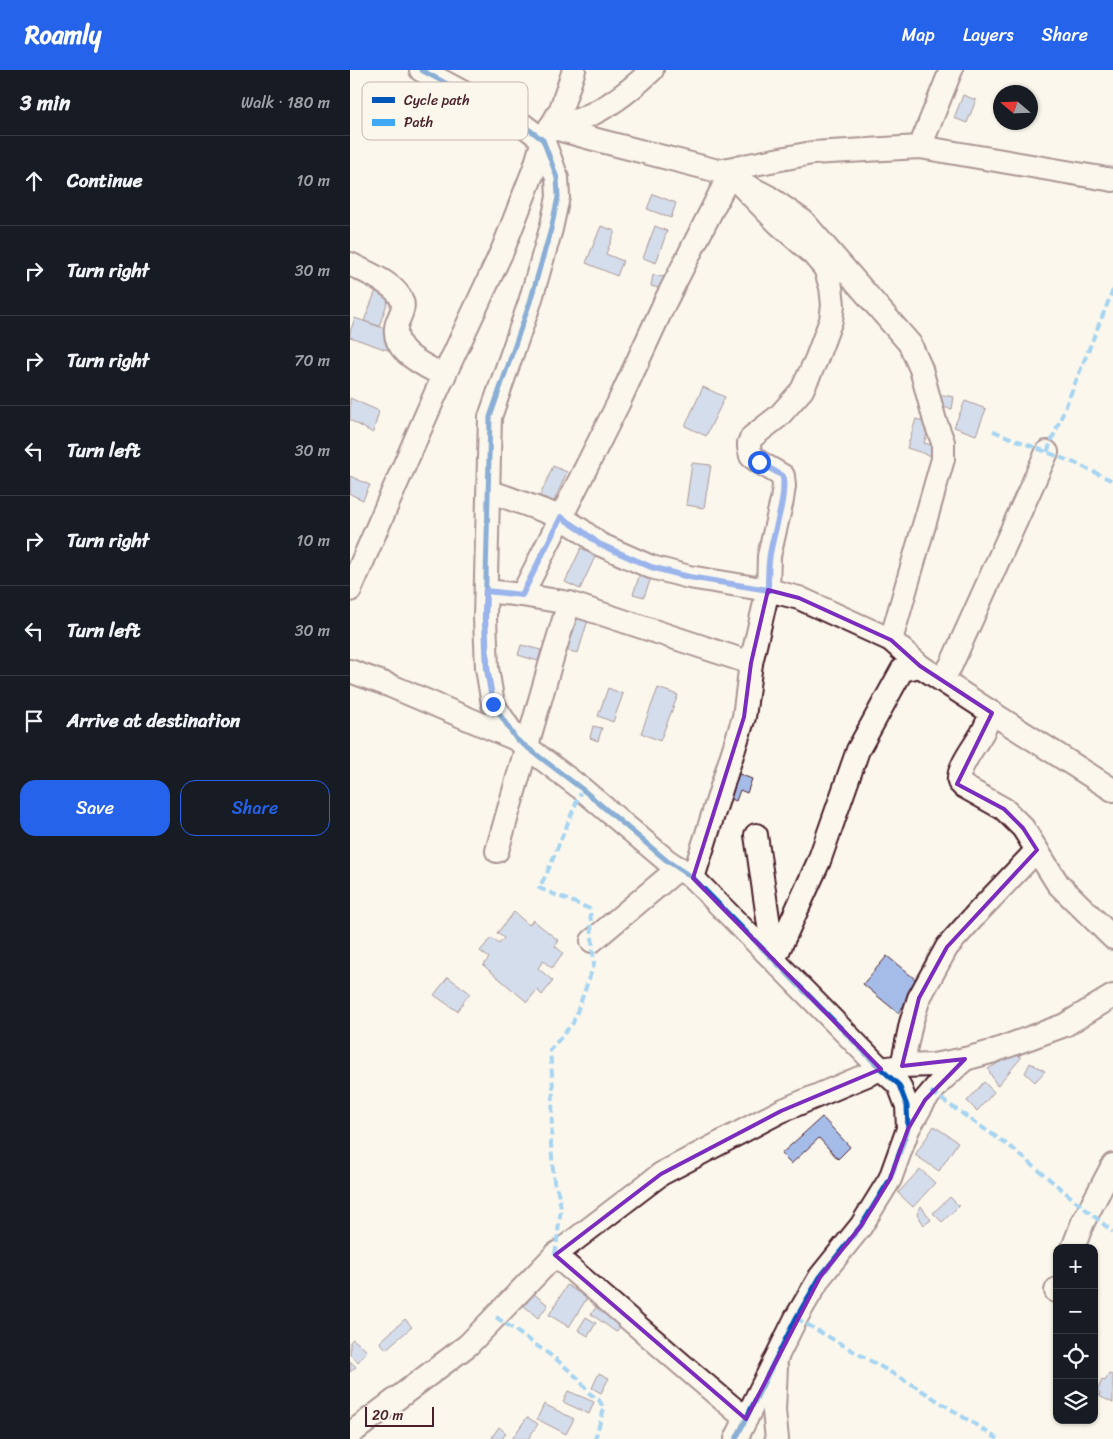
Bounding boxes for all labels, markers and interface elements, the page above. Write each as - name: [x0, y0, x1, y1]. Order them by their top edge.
- text: Roamly: [25, 14, 101, 56]
- text: Map: [902, 19, 935, 51]
- text: Layers: [963, 19, 1014, 51]
- text: Share: [1042, 19, 1088, 51]
- legend: [362, 82, 528, 140]
- text: 3 min: [20, 84, 70, 122]
- north arrow: [993, 85, 1038, 130]
- text: Walk · 180 m: [241, 88, 330, 117]
- text: Cycle path: [404, 88, 470, 113]
- text: Path: [404, 110, 433, 135]
- text: Continue: [67, 164, 143, 197]
- text: 10 m: [297, 166, 330, 195]
- icon: ahead: [20, 167, 48, 195]
- text: Turn right: [67, 254, 149, 287]
- text: 30 m: [295, 256, 330, 285]
- icon: right: [20, 257, 48, 285]
- text: Turn right: [67, 344, 149, 377]
- text: 70 m: [294, 346, 330, 375]
- icon: right: [20, 347, 48, 375]
- text: Turn left: [67, 434, 140, 467]
- text: 30 m: [295, 436, 330, 465]
- icon: left: [20, 437, 48, 465]
- route start: [748, 451, 771, 474]
- text: Turn right: [67, 524, 149, 557]
- text: 10 m: [297, 526, 330, 555]
- icon: right: [20, 527, 48, 555]
- text: Turn left: [67, 614, 140, 647]
- text: 30 m: [295, 616, 330, 645]
- icon: left: [20, 617, 48, 645]
- route end: [482, 693, 505, 716]
- text: Arrive at destination: [67, 704, 240, 737]
- icon: arrive: [20, 707, 48, 735]
- button: Save: [20, 780, 170, 836]
- button: Share: [180, 780, 330, 836]
- map controls: [1053, 1244, 1098, 1424]
- button: +: [1053, 1244, 1098, 1289]
- button: −: [1053, 1289, 1098, 1334]
- button: locate: [1053, 1334, 1098, 1379]
- button: layers: [1053, 1379, 1098, 1424]
- text: 20 m: [372, 1403, 403, 1428]
- scale bar: [365, 1404, 434, 1427]

